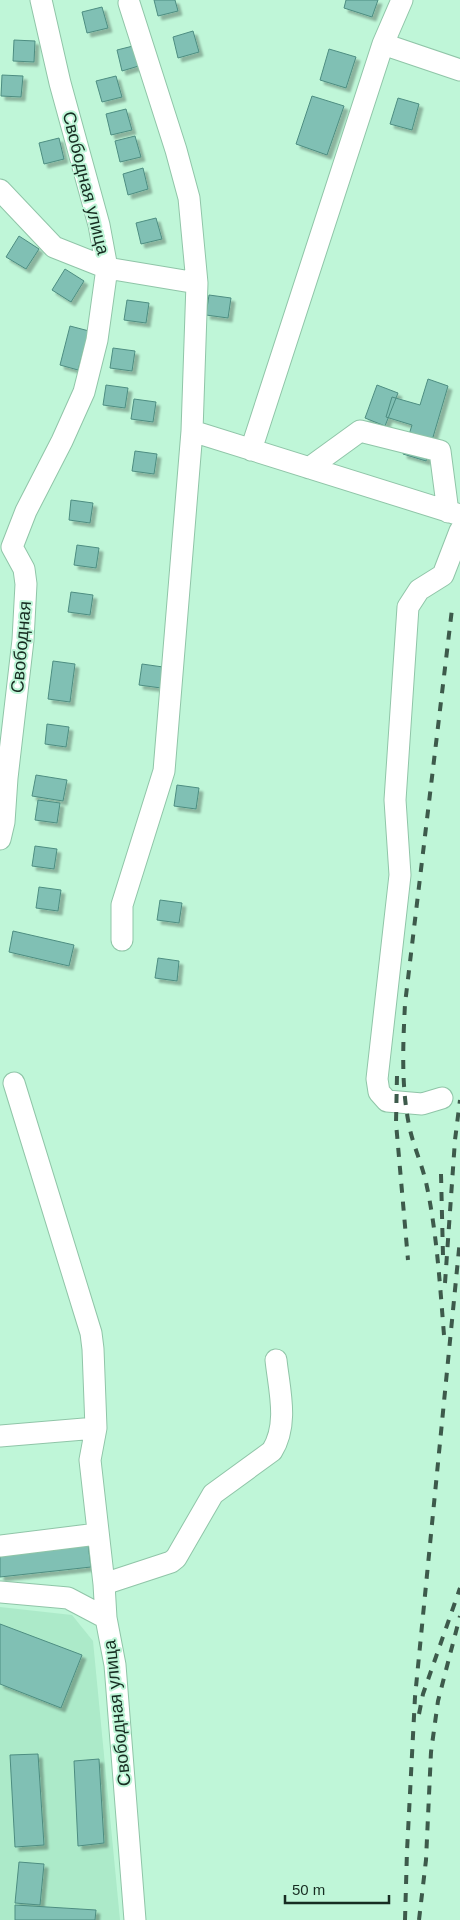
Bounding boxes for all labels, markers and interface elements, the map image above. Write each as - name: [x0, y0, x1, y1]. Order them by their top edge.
- street label: Свободная улица: [59, 109, 114, 258]
- street label: Свободная: [7, 600, 35, 694]
- street label: Свободная улица: [99, 1638, 135, 1787]
- scale bar: [285, 1872, 389, 1904]
- text: 50 m: [292, 1881, 325, 1898]

